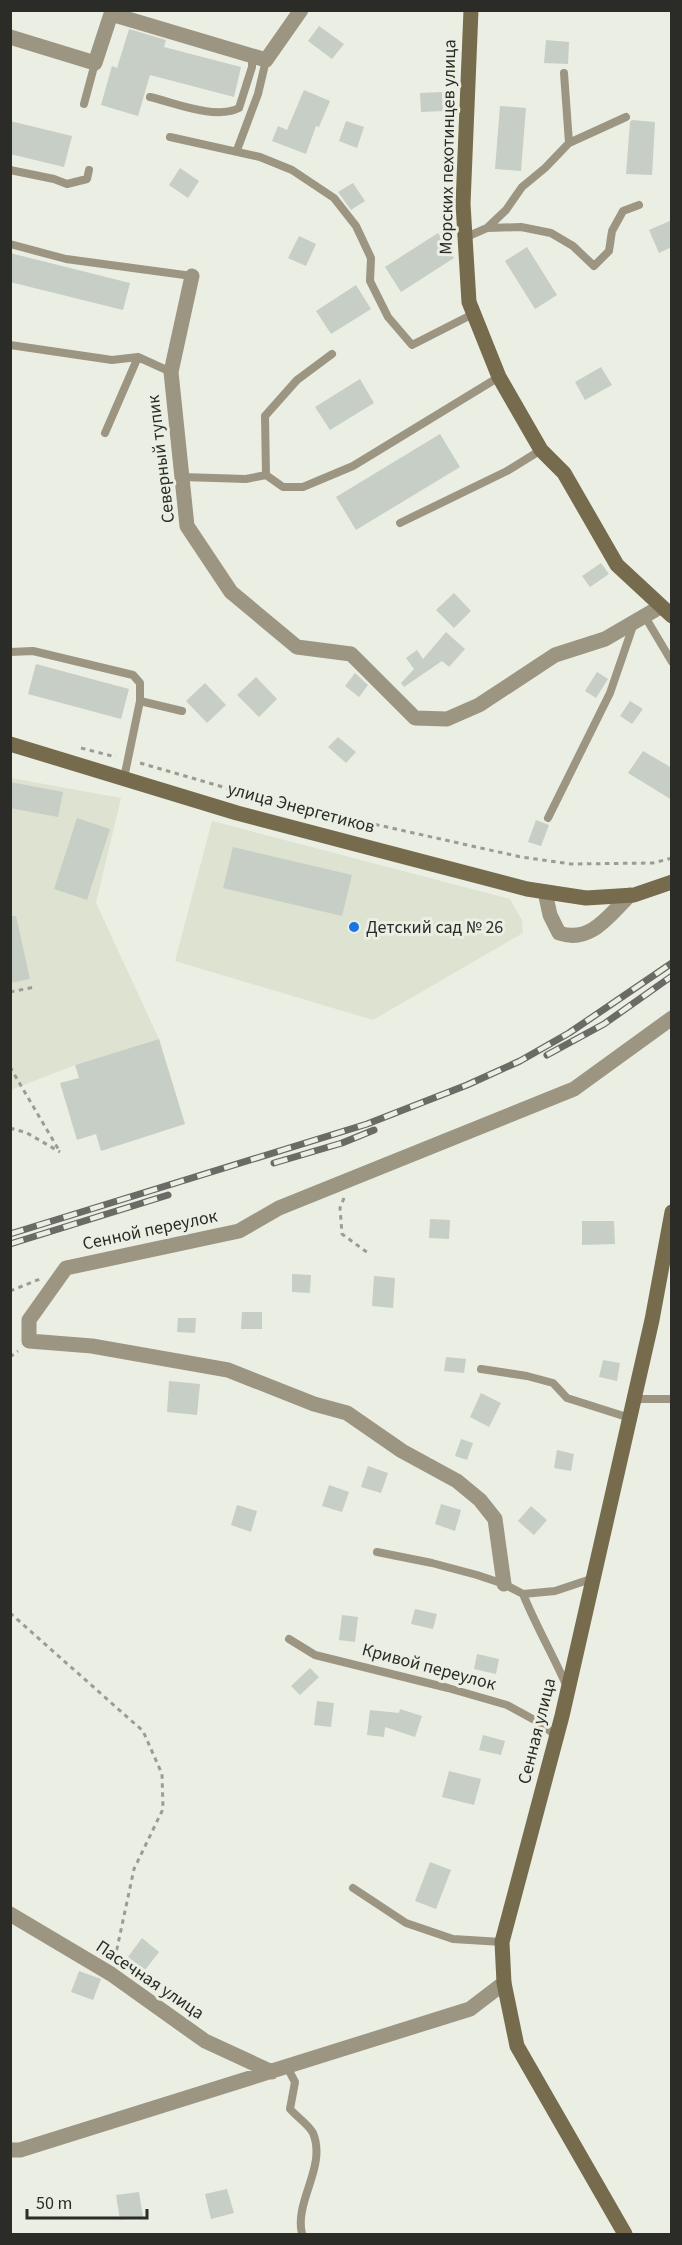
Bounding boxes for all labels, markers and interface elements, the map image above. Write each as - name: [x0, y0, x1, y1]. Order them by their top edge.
- street label: Морских пехотинцев улица: [434, 39, 462, 255]
- street label: Северный тупик: [141, 393, 181, 525]
- street label: улица Энергетиков: [225, 776, 377, 840]
- place label: Детский сад № 26: [366, 915, 503, 940]
- marker: Детский сад № 26: [347, 920, 361, 934]
- street label: Сенной переулок: [80, 1203, 220, 1257]
- street label: Кривой переулок: [359, 1637, 499, 1697]
- street label: Сенная улица: [512, 1675, 562, 1787]
- street label: Пасечная улица: [91, 1934, 209, 2026]
- scale bar: [27, 2182, 147, 2220]
- text: 50 m: [36, 2191, 72, 2216]

